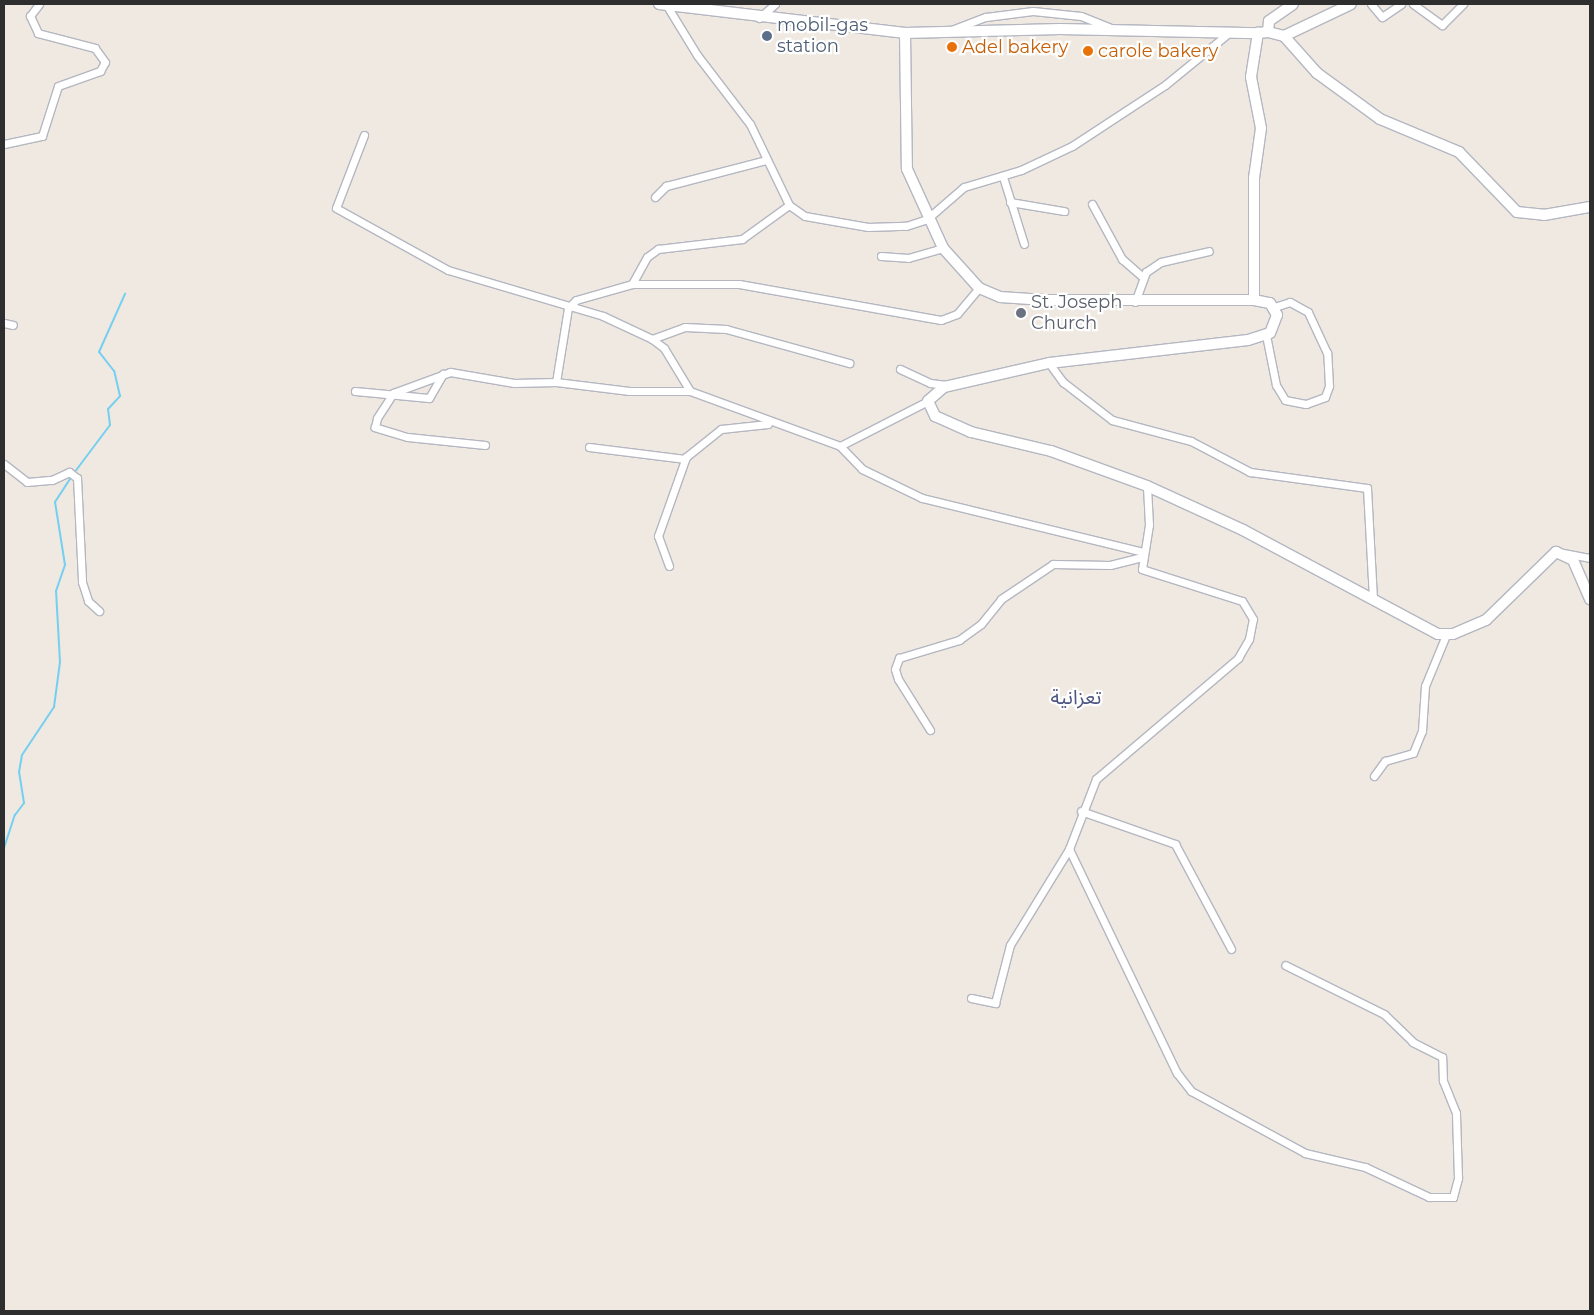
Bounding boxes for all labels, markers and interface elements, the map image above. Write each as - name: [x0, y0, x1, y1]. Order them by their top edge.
- place label: mobil-gas station: [777, 15, 868, 58]
- marker: mobil-gas station: [761, 30, 773, 42]
- place label: Adel bakery: [962, 36, 1068, 58]
- place label: carole bakery: [1098, 40, 1218, 62]
- marker: Adel bakery: [946, 41, 958, 53]
- marker: carole bakery: [1082, 45, 1094, 57]
- place label: St. Joseph Church: [1031, 292, 1122, 334]
- marker: St. Joseph Church: [1015, 307, 1027, 319]
- district label: تعزانية: [1050, 685, 1102, 709]

